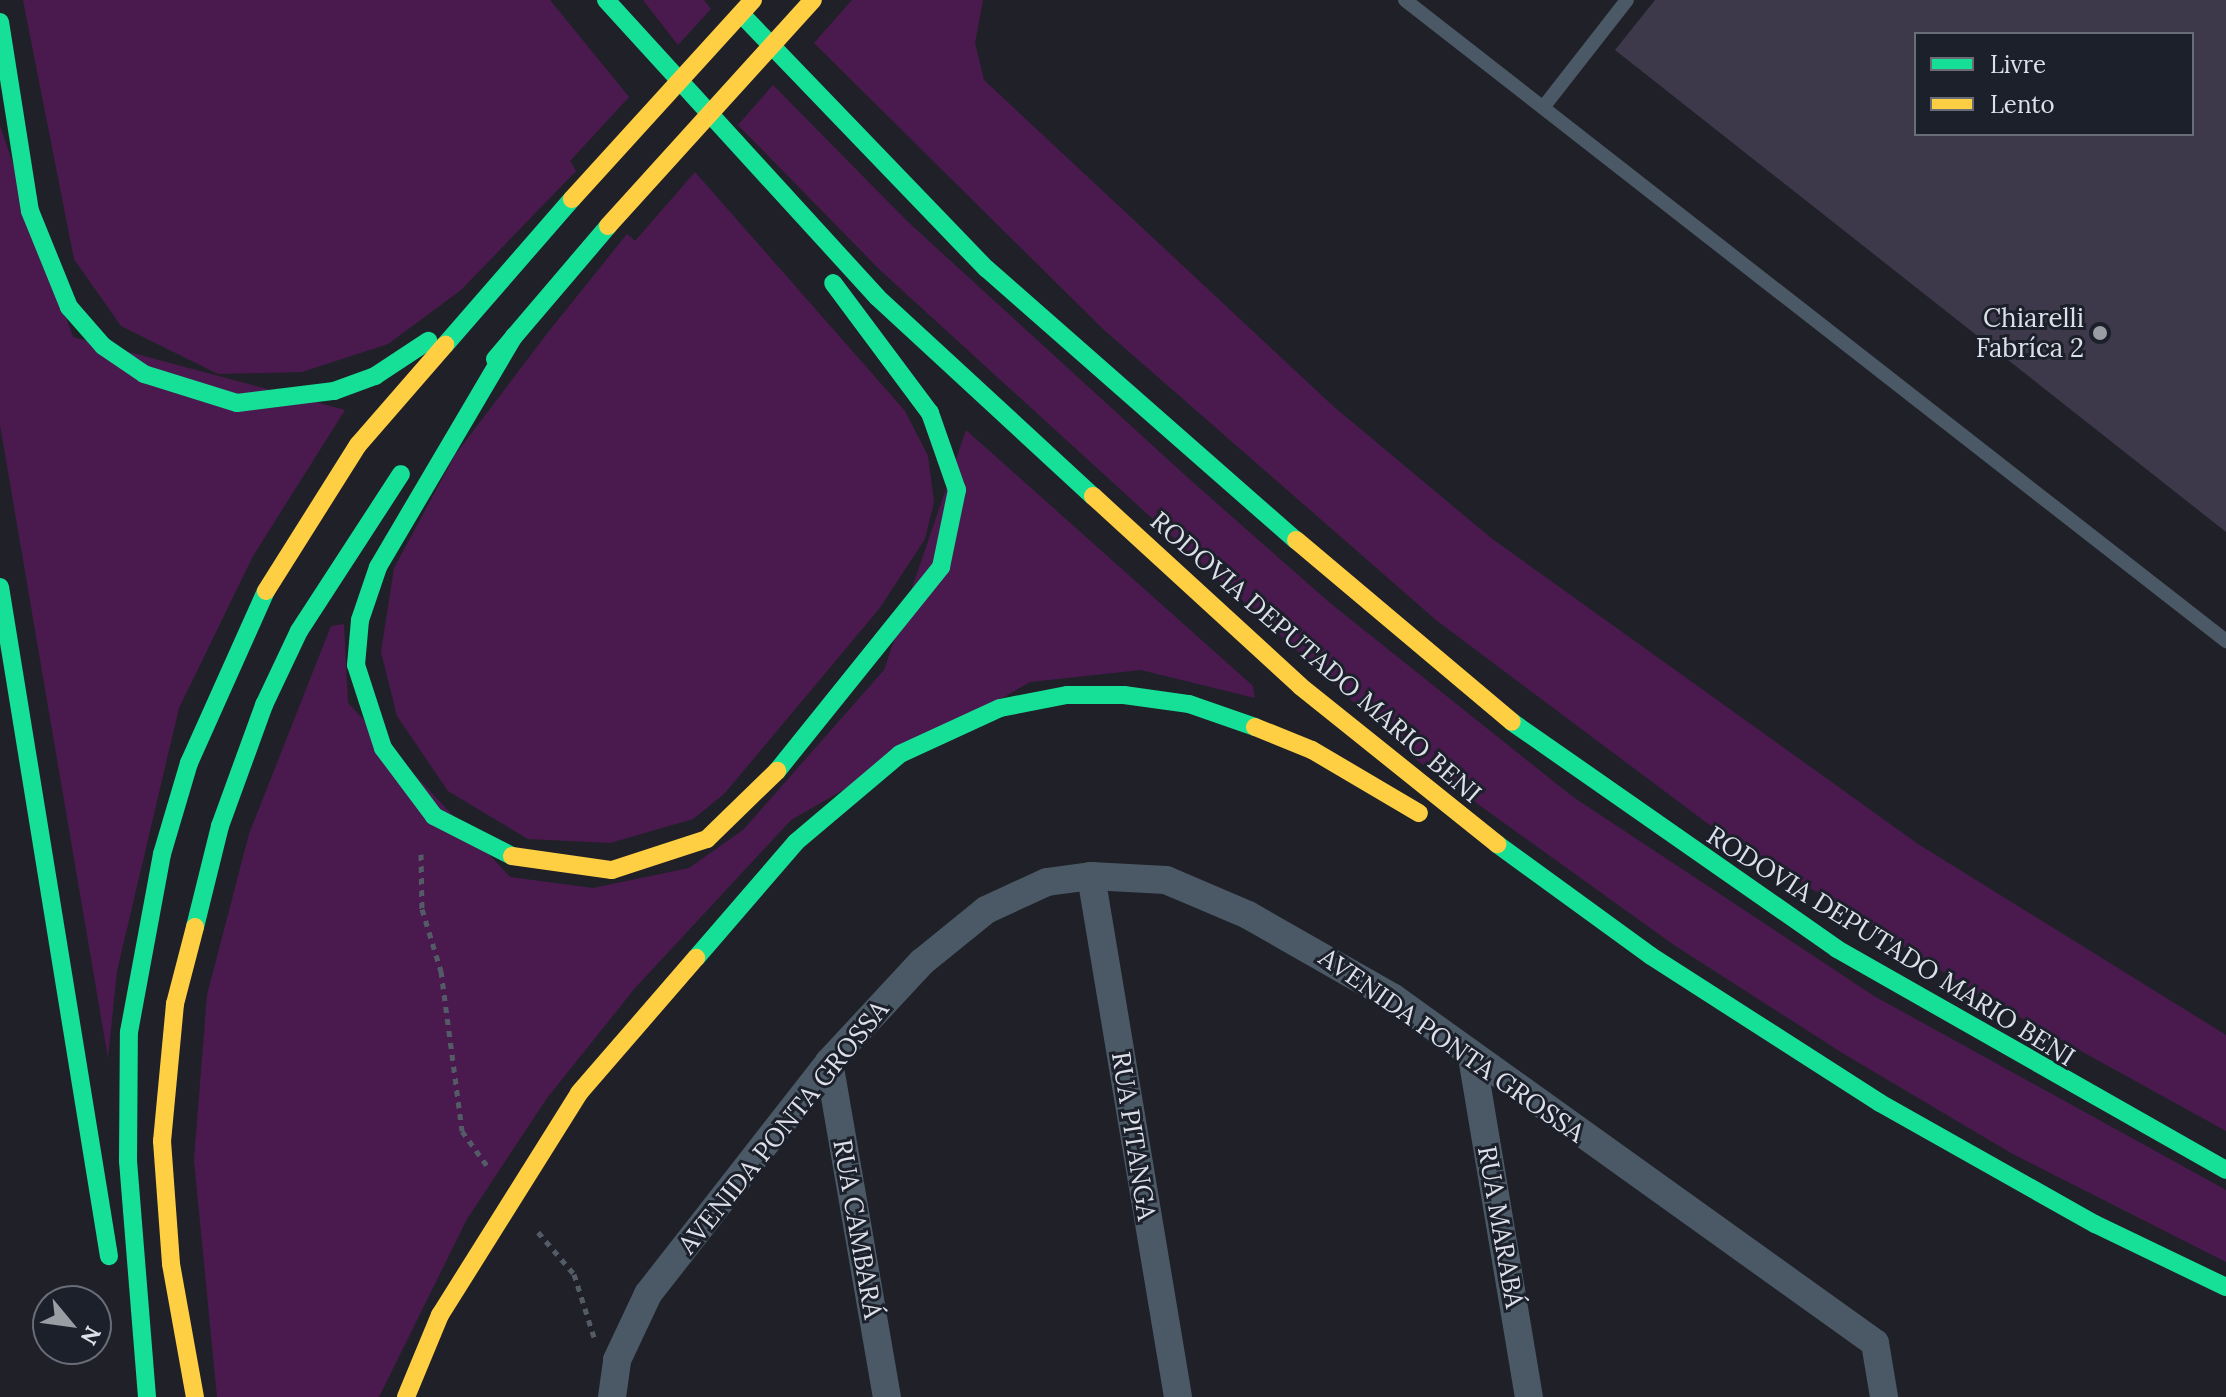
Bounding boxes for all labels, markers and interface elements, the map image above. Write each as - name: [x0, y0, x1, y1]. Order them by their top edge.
- legend: [1914, 32, 2194, 136]
- text: Livre: [1990, 49, 2046, 80]
- text: Lento: [1990, 89, 2055, 120]
- place label: Chiarelli Fabríca 2: [1976, 302, 2084, 364]
- marker: Chiarelli Fabríca 2: [2091, 324, 2109, 342]
- street label: RODOVIA DEPUTADO MARIO BENI: [1144, 505, 1488, 809]
- street label: RODOVIA DEPUTADO MARIO BENI: [1701, 819, 2081, 1073]
- street label: AVENIDA PONTA GROSSA: [1313, 941, 1591, 1149]
- street label: AVENIDA PONTA GROSSA: [671, 994, 895, 1260]
- street label: RUA PITANGA: [1105, 1049, 1163, 1223]
- street label: RUA CAMBARÁ: [827, 1137, 889, 1321]
- street label: RUA MARABÁ: [1471, 1144, 1531, 1310]
- north arrow: [32, 1285, 112, 1365]
- text: N: [75, 1321, 108, 1350]

